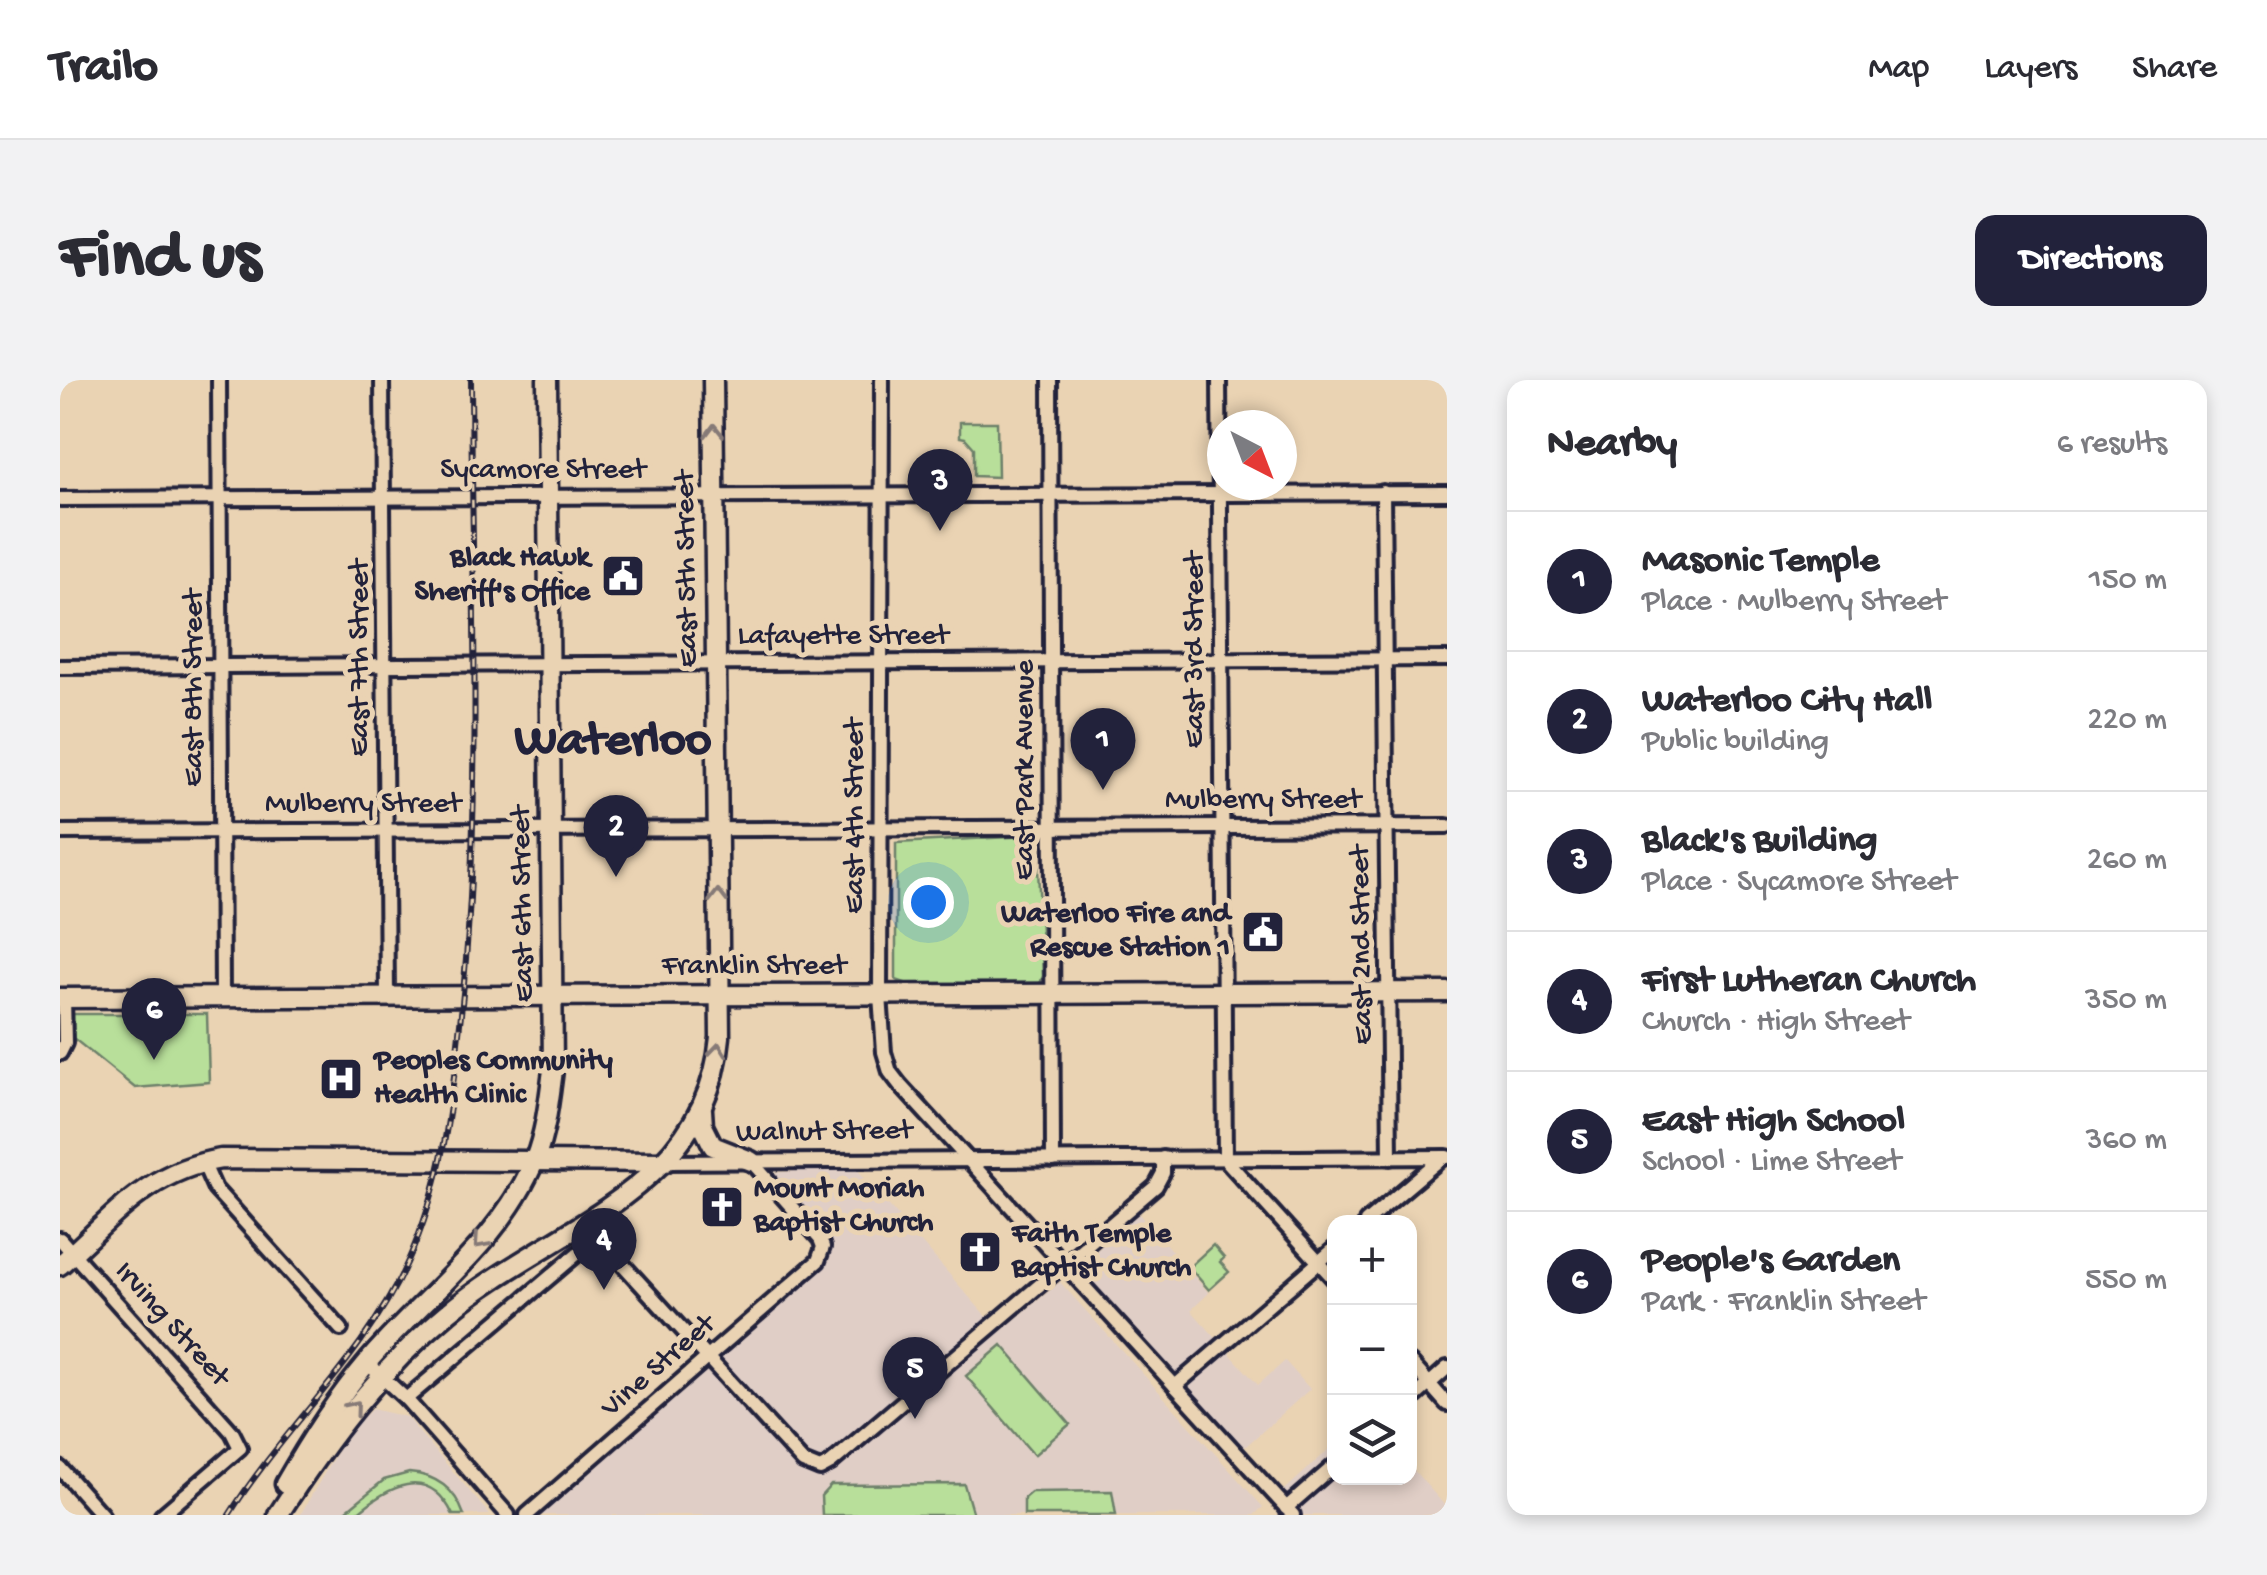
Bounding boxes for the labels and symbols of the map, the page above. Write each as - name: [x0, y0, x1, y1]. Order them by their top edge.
- north arrow: [1207, 410, 1297, 500]
- one-way arrow: [703, 422, 725, 438]
- pin: 3: [908, 448, 972, 531]
- street label: Sycamore Street: [440, 454, 649, 489]
- street label: East 5th Street: [669, 467, 707, 668]
- place label: Black Hawk Sheriff's Office: [415, 542, 594, 611]
- street label: East 3rd Street: [1179, 549, 1214, 748]
- public building icon: Black Hawk Sheriff's Office: [600, 553, 646, 599]
- street label: East 7th Street: [344, 557, 379, 756]
- street label: East 8th Street: [178, 586, 213, 787]
- street label: Lafayette Street: [738, 620, 951, 655]
- street label: East Park Avenue: [1009, 659, 1044, 880]
- pin: 1: [1070, 708, 1136, 790]
- district label: Waterloo: [514, 713, 712, 772]
- street label: East 4th Street: [839, 716, 874, 914]
- street label: Mulberry Street: [1165, 784, 1364, 819]
- street label: Mulberry Street: [265, 788, 464, 823]
- pin: 2: [584, 794, 648, 877]
- street label: East 6th Street: [505, 803, 543, 1002]
- street label: East 2nd Street: [1344, 842, 1382, 1045]
- your location: [903, 877, 954, 928]
- one-way arrow: [708, 887, 729, 903]
- place label: Waterloo Fire and Rescue Station 1: [1000, 898, 1233, 967]
- public building icon: Waterloo Fire and Rescue Station 1: [1240, 909, 1286, 955]
- street label: Franklin Street: [661, 950, 849, 985]
- pin: 6: [122, 978, 186, 1060]
- one-way arrow: [707, 1042, 728, 1058]
- place label: Peoples Community Health Clinic: [372, 1045, 613, 1114]
- hospital icon: Peoples Community Health Clinic: [318, 1056, 364, 1102]
- street label: Walnut Street: [735, 1114, 915, 1152]
- place label: Mount Moriah Baptist Church: [753, 1173, 933, 1242]
- church icon: Mount Moriah Baptist Church: [699, 1184, 745, 1230]
- pin: 4: [572, 1208, 636, 1290]
- place label: Faith Temple Baptist Church: [1011, 1218, 1191, 1287]
- church icon: Faith Temple Baptist Church: [957, 1229, 1003, 1275]
- one-way arrow: [474, 1230, 492, 1249]
- street label: Irving Street: [106, 1255, 238, 1397]
- street label: Vine Street: [594, 1306, 725, 1427]
- pin: 5: [882, 1336, 948, 1419]
- one-way arrow: [343, 1400, 361, 1418]

